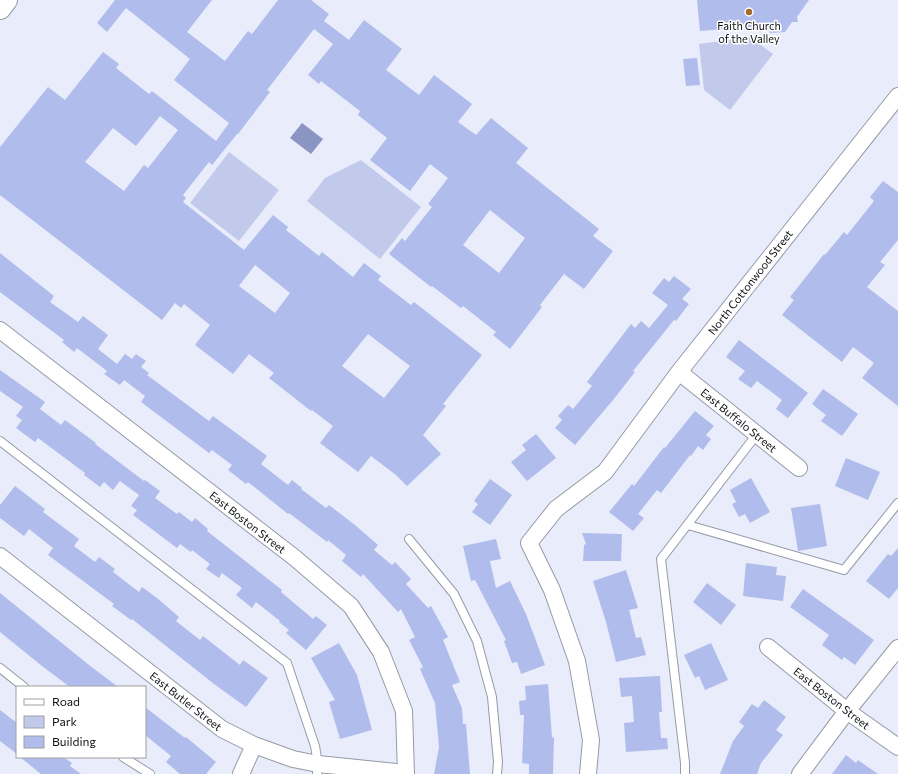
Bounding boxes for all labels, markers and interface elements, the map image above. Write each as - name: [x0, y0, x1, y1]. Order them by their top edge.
- marker: Faith Church of the Valley: [744, 7, 754, 17]
- place label: Faith Church of the Valley: [717, 19, 781, 45]
- street label: North Cottonwood Street: [705, 227, 795, 337]
- street label: East Buffalo Street: [698, 385, 780, 455]
- street label: East Boston Street: [207, 488, 289, 556]
- street label: East Boston Street: [791, 664, 873, 732]
- street label: East Butler Street: [147, 669, 225, 733]
- legend: [16, 686, 146, 758]
- text: Road: [52, 694, 80, 708]
- text: Park: [52, 714, 78, 728]
- text: Building: [52, 734, 96, 748]

